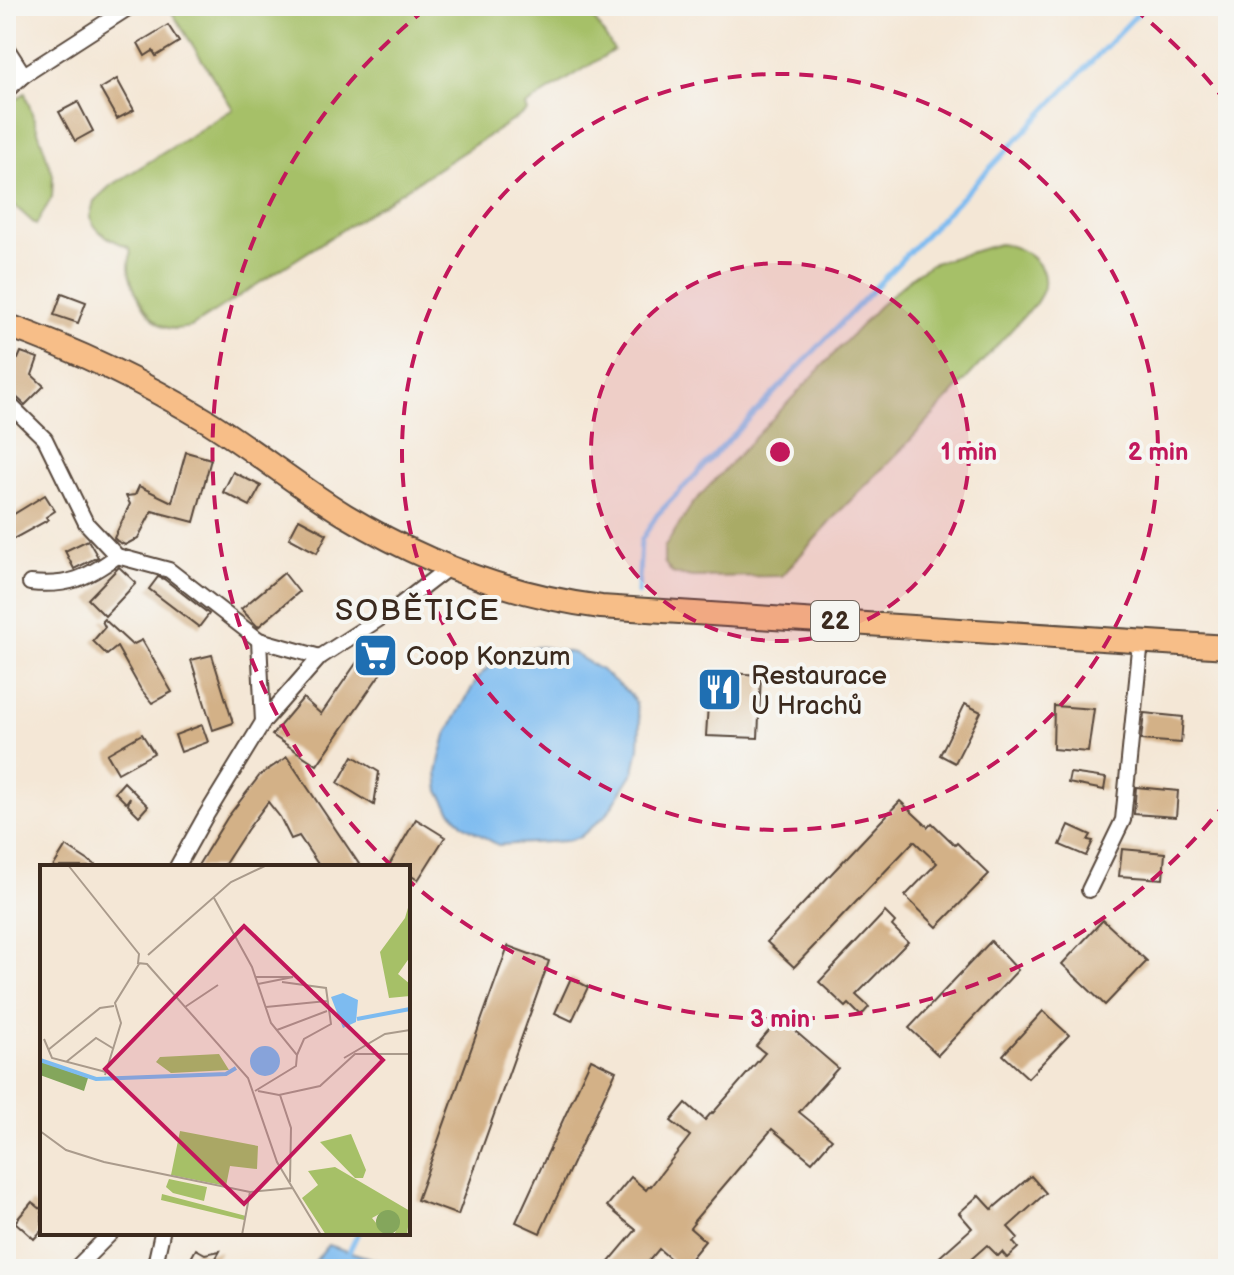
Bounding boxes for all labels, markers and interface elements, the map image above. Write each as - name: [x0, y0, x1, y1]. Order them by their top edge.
- centre of rings: [766, 438, 794, 466]
- text: 1 min: [941, 438, 997, 467]
- text: 2 min: [1128, 438, 1188, 467]
- district label: SOBĚTICE: [335, 592, 501, 629]
- road number: 22: [811, 601, 859, 641]
- supermarket icon: Coop Konzum: [351, 632, 399, 680]
- place label: Coop Konzum: [406, 642, 570, 673]
- place label: Restaurace U Hrachů: [751, 661, 887, 722]
- restaurant icon: Restaurace U Hrachů: [696, 666, 744, 714]
- inset map: [40, 865, 410, 1235]
- text: 3 min: [750, 1005, 810, 1034]

